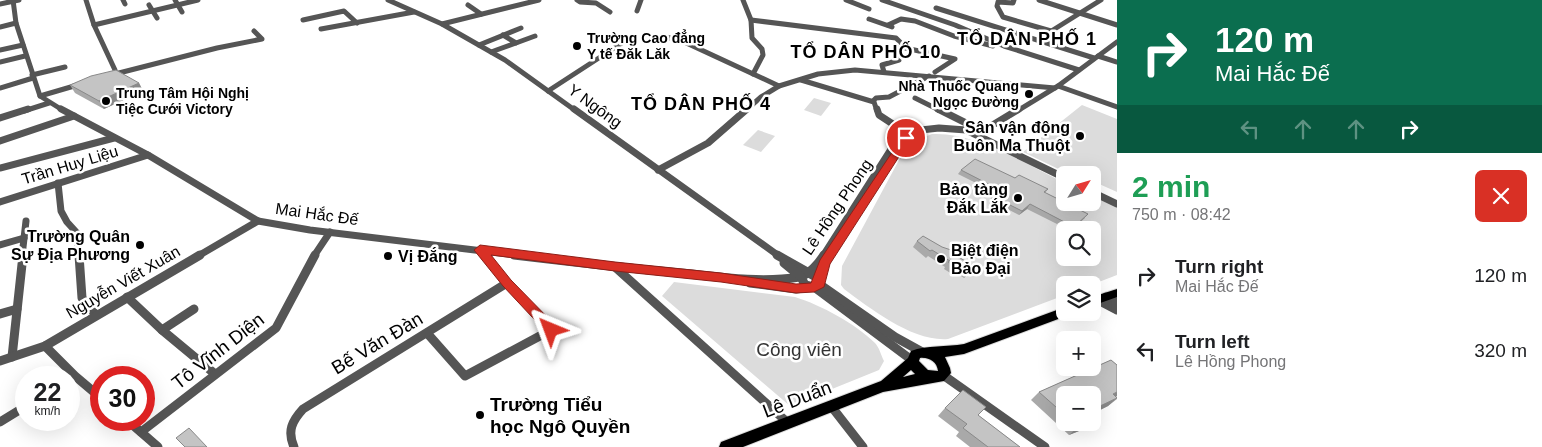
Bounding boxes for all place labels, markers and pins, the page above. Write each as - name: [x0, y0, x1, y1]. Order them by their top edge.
- place label: Trường Cao đẳng Y tế Đăk Lăk: [587, 29, 705, 62]
- marker: Trường Cao đẳng Y tế Đăk Lăk: [571, 40, 583, 52]
- place label: Nhà Thuốc Quang Ngọc Đường: [898, 78, 1019, 110]
- place label: Trung Tâm Hội Nghị Tiệc Cưới Victory: [116, 85, 249, 117]
- marker: Nhà Thuốc Quang Ngọc Đường: [1023, 88, 1035, 100]
- marker: Trung Tâm Hội Nghị Tiệc Cưới Victory: [100, 95, 112, 107]
- pin: [885, 117, 927, 159]
- place label: Sân vận động Buôn Ma Thuột: [954, 119, 1071, 154]
- marker: Sân vận động Buôn Ma Thuột: [1074, 130, 1086, 142]
- place label: Bảo tàng Đắk Lắk: [940, 181, 1008, 216]
- marker: Bảo tàng Đắk Lắk: [1012, 192, 1024, 204]
- place label: Trường Quân Sự Địa Phương: [11, 228, 130, 263]
- marker: Trường Quân Sự Địa Phương: [134, 239, 146, 251]
- place label: Biệt điện Bảo Đại: [951, 242, 1019, 277]
- place label: Vị Đắng: [398, 247, 458, 265]
- marker: Vị Đắng: [382, 250, 394, 262]
- marker: Biệt điện Bảo Đại: [935, 253, 947, 265]
- place label: Trường Tiểu học Ngô Quyền: [490, 394, 630, 437]
- marker: Trường Tiểu học Ngô Quyền: [474, 409, 486, 421]

